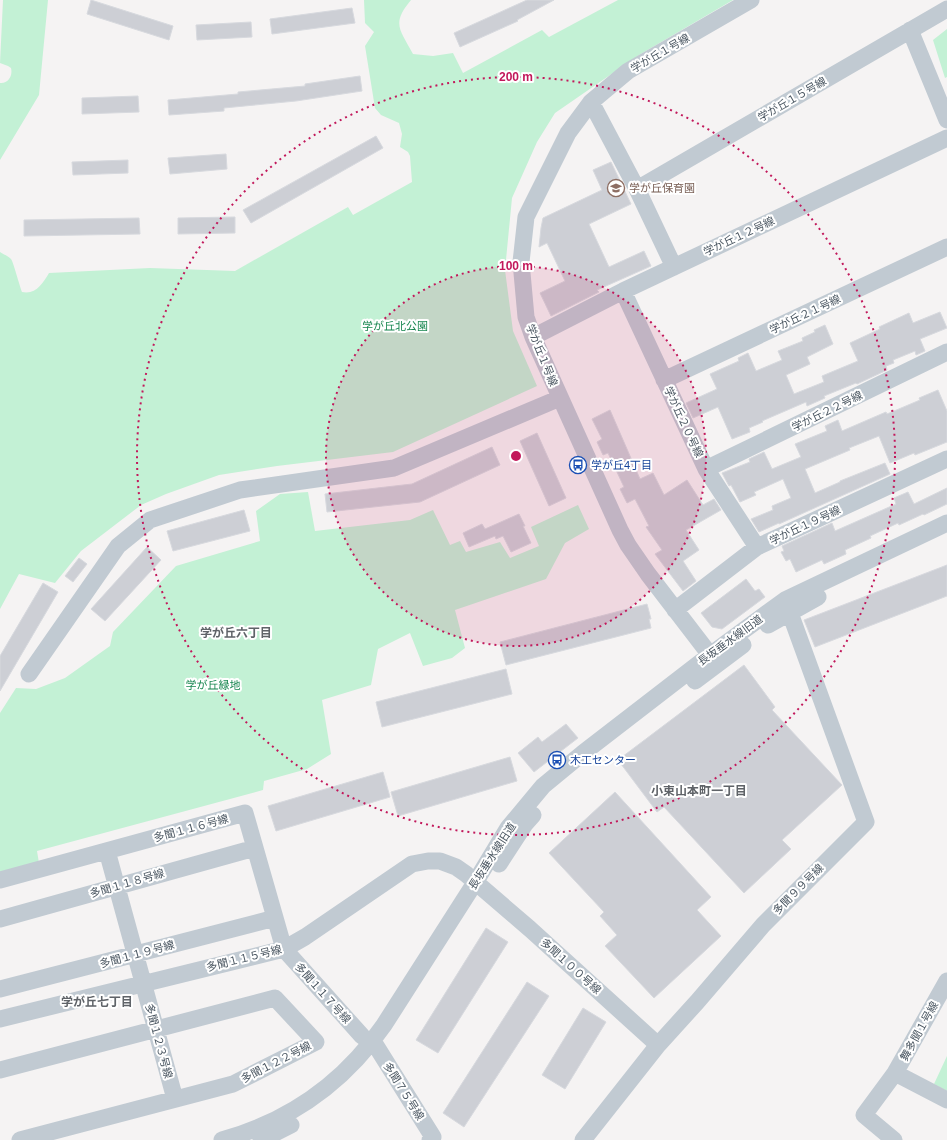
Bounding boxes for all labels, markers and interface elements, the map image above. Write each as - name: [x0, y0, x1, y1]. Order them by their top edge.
- street label: 学が丘１号線: [628, 31, 692, 75]
- text: 200 m: [499, 70, 533, 84]
- street label: 学が丘１５号線: [756, 75, 828, 123]
- school or university icon: 学が丘保育園: [606, 178, 626, 198]
- place label: 学が丘保育園: [629, 182, 695, 194]
- street label: 学が丘１２号線: [702, 214, 776, 258]
- text: 100 m: [499, 259, 533, 273]
- street label: 学が丘２１号線: [768, 292, 842, 336]
- park label: 学が丘北公園: [362, 320, 428, 332]
- street label: 学が丘１号線: [524, 322, 560, 388]
- street label: 学が丘２０号線: [662, 385, 706, 459]
- street label: 学が丘２２号線: [790, 389, 864, 433]
- centre of rings: [509, 449, 523, 463]
- bus stop icon: 学が丘4丁目: [568, 455, 588, 475]
- place label: 学が丘4丁目: [591, 459, 652, 471]
- street label: 学が丘１９号線: [768, 503, 842, 547]
- street label: 長坂垂水線旧道: [695, 613, 765, 667]
- district label: 学が丘六丁目: [200, 626, 272, 640]
- park label: 学が丘緑地: [186, 679, 241, 691]
- bus stop icon: 木工センター: [547, 750, 567, 770]
- place label: 木工センター: [570, 754, 636, 766]
- district label: 小束山本町一丁目: [651, 784, 747, 798]
- street label: 多聞１１６号線: [152, 812, 230, 844]
- street label: 長坂垂水線旧道: [466, 820, 518, 892]
- street label: 多聞９９号線: [770, 861, 826, 917]
- street label: 多聞１１８号線: [88, 867, 166, 899]
- street label: 多聞１００号線: [538, 936, 604, 996]
- street label: 多聞１１９号線: [98, 938, 176, 970]
- street label: 多聞１１５号線: [205, 943, 283, 973]
- street label: 多聞１１７号線: [293, 960, 353, 1026]
- district label: 学が丘七丁目: [61, 995, 133, 1009]
- street label: 舞多聞１号線: [898, 999, 940, 1063]
- street label: 多聞１２３号線: [143, 1002, 175, 1080]
- street label: 多聞１２２号線: [239, 1039, 313, 1085]
- street label: 多聞７５号線: [381, 1060, 427, 1122]

